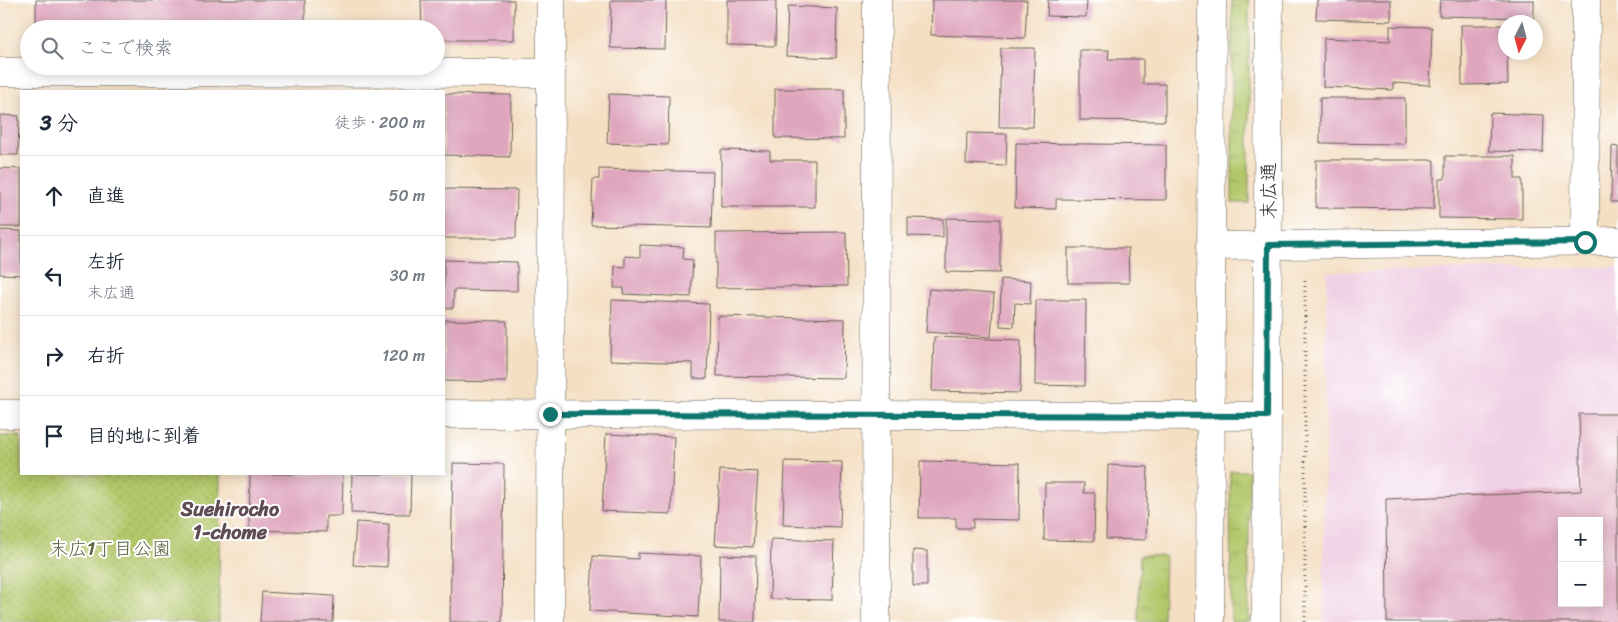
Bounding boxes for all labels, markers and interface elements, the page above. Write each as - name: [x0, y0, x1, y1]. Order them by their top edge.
- north arrow: [1498, 15, 1543, 60]
- search box: [20, 20, 445, 75]
- text: ここで検索: [78, 31, 173, 64]
- icon: search: [38, 34, 66, 62]
- text: 3 分: [40, 104, 78, 142]
- text: 徒歩 · 200 m: [334, 108, 425, 137]
- street label: 末広通: [1252, 162, 1285, 220]
- text: 直進: [87, 179, 125, 212]
- text: 50 m: [389, 181, 425, 210]
- icon: ahead: [40, 182, 68, 210]
- route start: [1574, 231, 1597, 254]
- text: 左折: [87, 245, 125, 278]
- text: 30 m: [390, 261, 425, 290]
- icon: left: [40, 262, 68, 290]
- text: 末広通: [87, 278, 135, 307]
- text: 右折: [87, 339, 125, 372]
- text: 120 m: [382, 341, 425, 370]
- icon: right: [40, 342, 68, 370]
- route end: [539, 403, 562, 426]
- text: 目的地に到着: [87, 419, 201, 452]
- icon: arrive: [40, 422, 68, 450]
- district label: Suehirocho 1-chome: [180, 492, 280, 550]
- map controls: [1558, 517, 1603, 607]
- button: +: [1558, 517, 1603, 562]
- park label: 末広1丁目公園: [49, 532, 171, 565]
- button: −: [1558, 562, 1603, 607]

